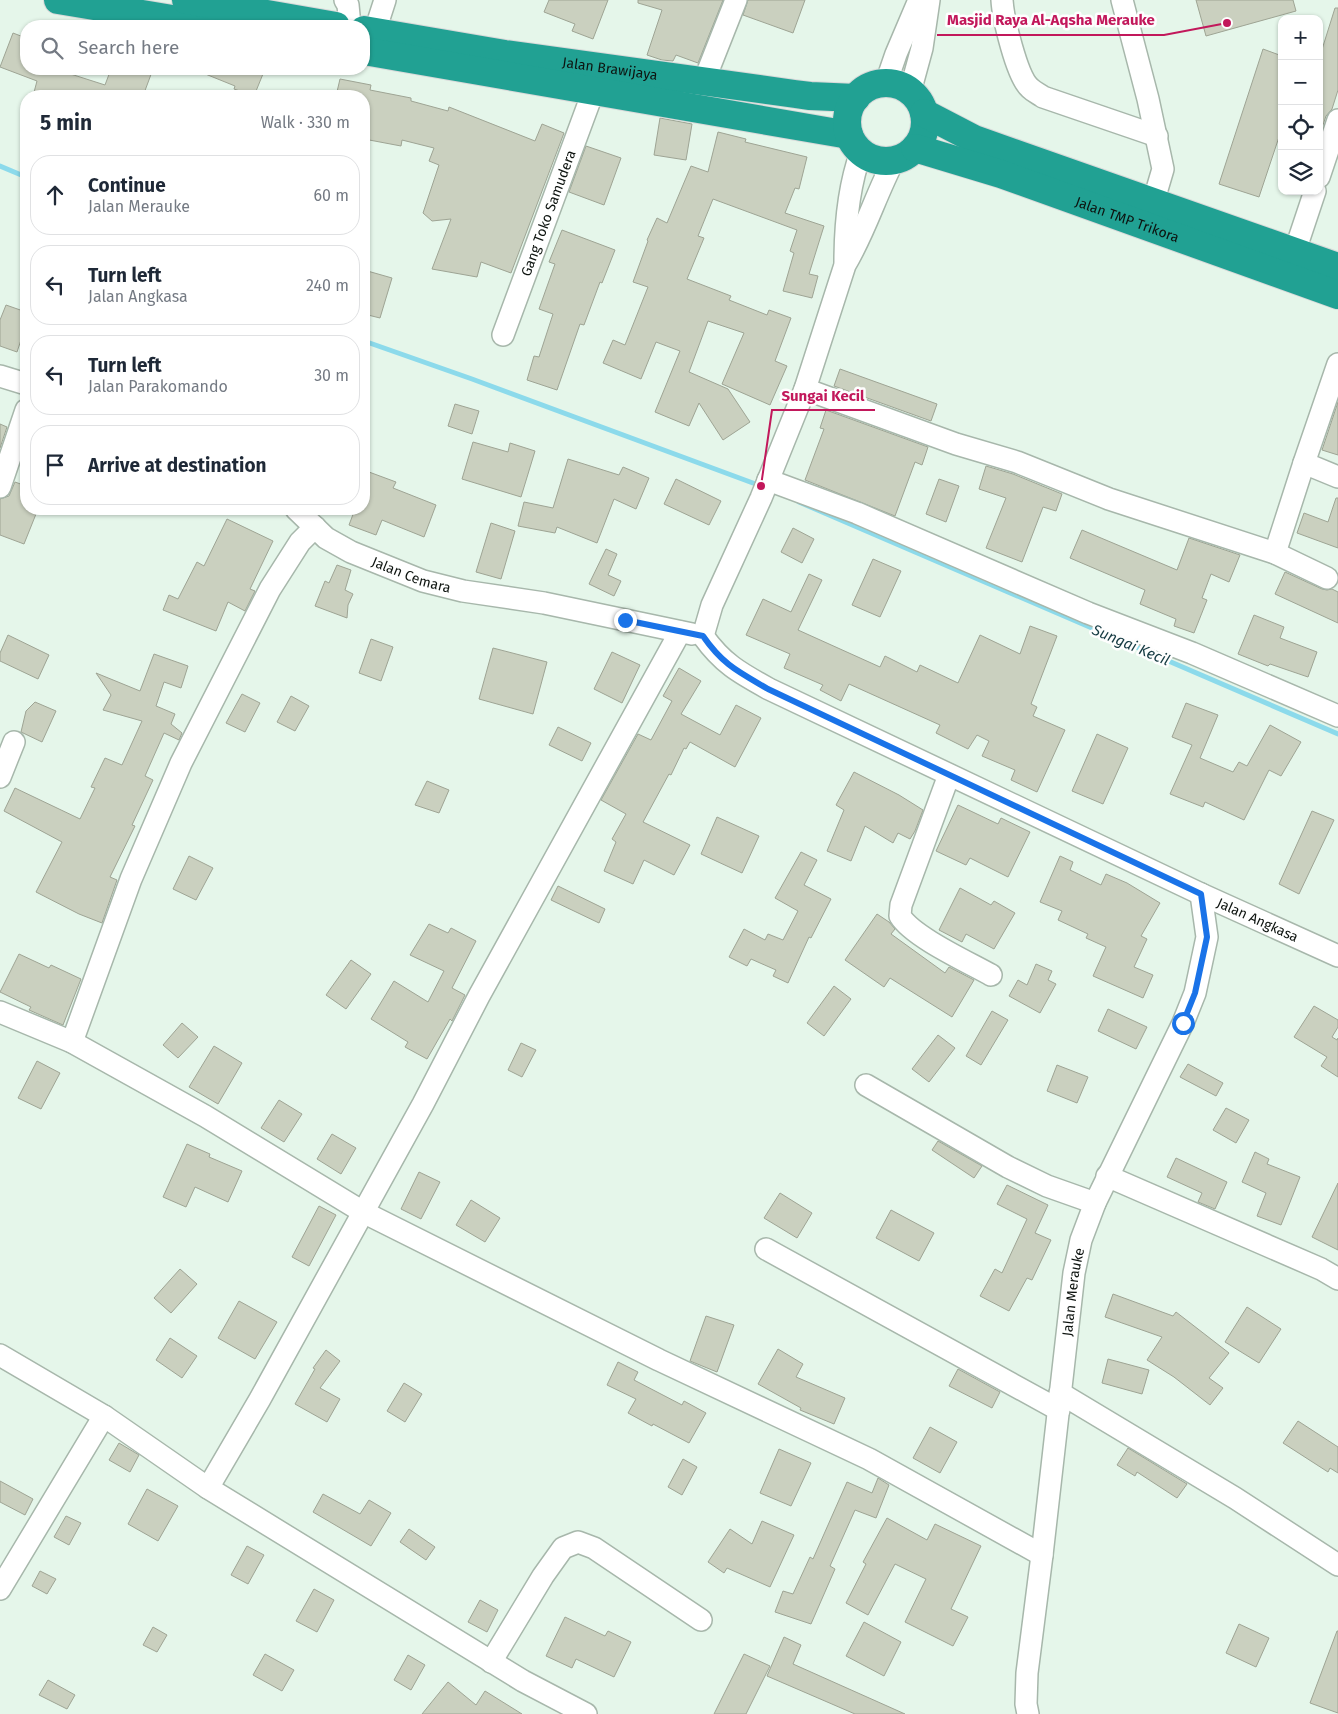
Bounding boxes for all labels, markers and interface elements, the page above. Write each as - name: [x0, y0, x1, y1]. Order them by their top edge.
- callout: Masjid Raya Al-Aqsha Merauke: [937, 5, 1164, 35]
- text: Masjid Raya Al-Aqsha Merauke: [947, 11, 1155, 29]
- map controls: [1278, 15, 1323, 195]
- button: +: [1278, 15, 1323, 60]
- search box: [20, 20, 370, 75]
- icon: search: [38, 34, 66, 62]
- text: Search here: [78, 36, 179, 59]
- street label: Jalan Brawijaya: [561, 54, 659, 84]
- button: −: [1278, 60, 1323, 105]
- button: locate: [1278, 105, 1323, 150]
- text: 5 min: [40, 110, 92, 136]
- text: Walk · 330 m: [261, 113, 350, 132]
- street label: Gang Toko Samudera: [518, 148, 580, 279]
- button: layers: [1278, 150, 1323, 195]
- text: Continue: [88, 174, 166, 197]
- icon: ahead: [41, 181, 69, 209]
- text: 60 m: [314, 186, 349, 205]
- street label: Jalan TMP Trikora: [1073, 193, 1181, 246]
- text: Jalan Merauke: [88, 197, 190, 216]
- text: Turn left: [88, 264, 162, 287]
- icon: left: [41, 271, 69, 299]
- text: 240 m: [306, 276, 349, 295]
- text: Jalan Angkasa: [88, 287, 188, 306]
- text: Turn left: [88, 354, 162, 377]
- icon: left: [41, 361, 69, 389]
- text: 30 m: [314, 366, 349, 385]
- text: Jalan Parakomando: [88, 377, 228, 396]
- callout: Sungai Kecil: [772, 380, 875, 410]
- text: Sungai Kecil: [781, 387, 865, 405]
- icon: arrive: [41, 451, 69, 479]
- text: Arrive at destination: [88, 454, 267, 477]
- street label: Jalan Cemara: [369, 553, 452, 597]
- route end: [614, 609, 637, 632]
- water label: Sungai Kecil: [1089, 620, 1173, 669]
- street label: Jalan Angkasa: [1214, 894, 1301, 946]
- route start: [1172, 1012, 1195, 1035]
- street label: Jalan Merauke: [1059, 1246, 1088, 1337]

